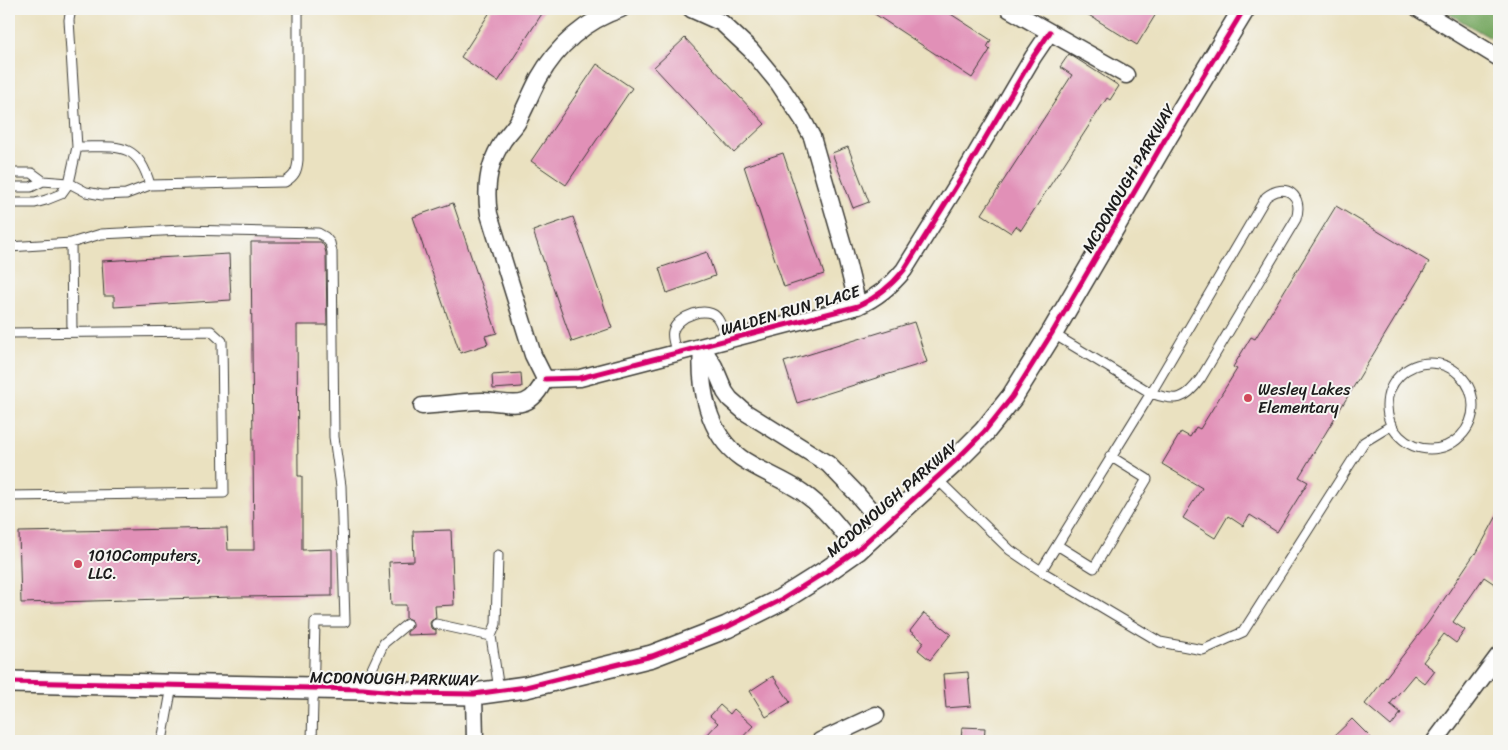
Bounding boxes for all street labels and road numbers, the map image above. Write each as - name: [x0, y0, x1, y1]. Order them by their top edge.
- street label: MCDONOUGH PARKWAY: [1074, 97, 1184, 258]
- street label: WALDEN RUN PLACE: [717, 276, 864, 344]
- street label: MCDONOUGH PARKWAY: [819, 431, 966, 565]
- street label: MCDONOUGH PARKWAY: [310, 663, 480, 694]

